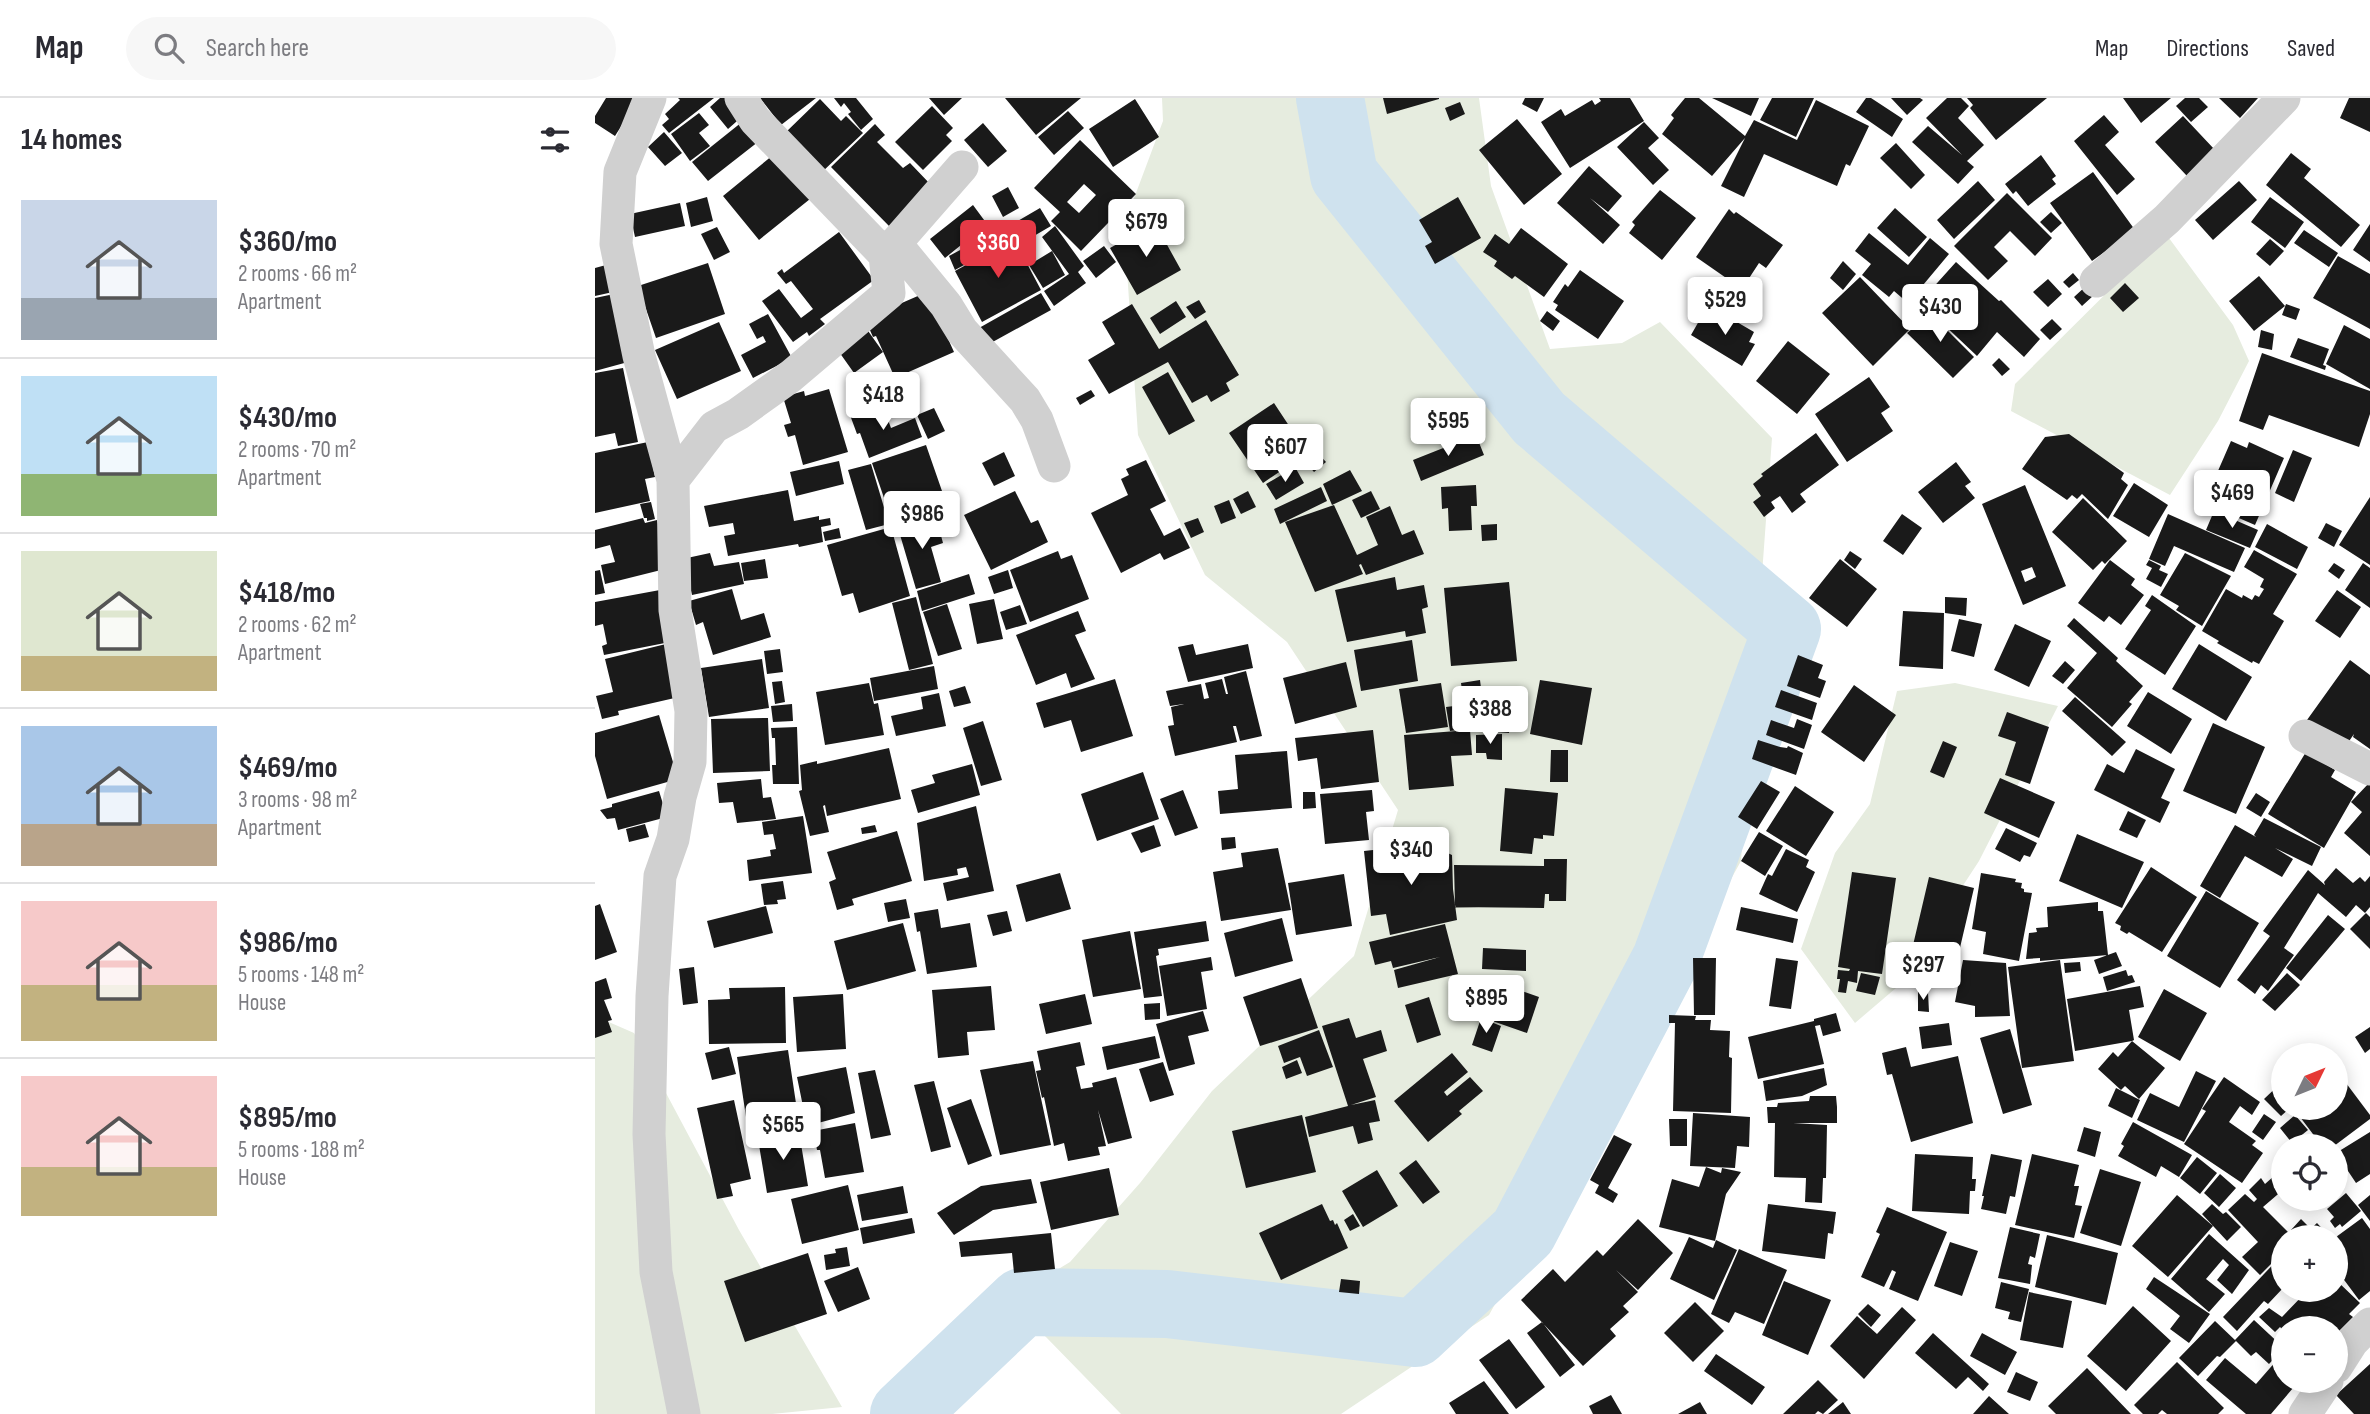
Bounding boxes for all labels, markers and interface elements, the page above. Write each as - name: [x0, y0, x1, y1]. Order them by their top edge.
- search box: [126, 17, 616, 80]
- text: Map: [35, 28, 84, 68]
- icon: search: [150, 29, 188, 67]
- text: Search here: [206, 33, 309, 64]
- text: Map: [2095, 34, 2128, 63]
- text: Directions: [2166, 34, 2249, 63]
- text: Saved: [2287, 34, 2335, 63]
- icon: filters: [536, 121, 574, 159]
- text: 14 homes: [21, 122, 122, 158]
- pin: $679: [1105, 200, 1187, 259]
- text: $679: [1124, 208, 1168, 236]
- pin: $360: [957, 220, 1039, 280]
- text: $360/mo: [238, 224, 337, 260]
- icon: home: [77, 228, 161, 312]
- text: $360: [976, 229, 1020, 257]
- text: 2 rooms · 66 m²: [238, 260, 357, 288]
- pin: $529: [1684, 278, 1766, 337]
- pin: $430: [1899, 285, 1981, 344]
- text: $529: [1704, 286, 1746, 314]
- text: Apartment: [238, 288, 322, 316]
- text: $430: [1918, 293, 1962, 321]
- pin: $418: [842, 372, 924, 432]
- text: $418: [862, 381, 904, 409]
- pin: $595: [1407, 398, 1489, 458]
- text: $430/mo: [238, 400, 337, 436]
- icon: home: [77, 404, 161, 488]
- text: $595: [1427, 407, 1469, 435]
- pin: $607: [1244, 424, 1326, 484]
- text: $607: [1263, 433, 1307, 461]
- text: 2 rooms · 70 m²: [238, 436, 356, 464]
- text: Apartment: [238, 464, 322, 492]
- pin: $469: [2191, 470, 2273, 530]
- text: $469: [2210, 479, 2254, 507]
- pin: $986: [881, 491, 963, 551]
- text: $986: [900, 500, 944, 528]
- text: $418/mo: [238, 575, 335, 611]
- icon: home: [77, 579, 161, 663]
- text: 2 rooms · 62 m²: [238, 611, 357, 639]
- text: Apartment: [238, 639, 322, 667]
- pin: $388: [1449, 686, 1531, 746]
- text: $388: [1468, 695, 1512, 723]
- text: $469/mo: [238, 750, 338, 786]
- icon: home: [77, 754, 161, 838]
- text: 3 rooms · 98 m²: [238, 786, 357, 814]
- text: Apartment: [238, 814, 322, 842]
- pin: $340: [1370, 828, 1452, 887]
- text: $340: [1389, 836, 1433, 864]
- text: $986/mo: [238, 925, 338, 961]
- icon: home: [77, 929, 161, 1013]
- pin: $297: [1882, 942, 1964, 1002]
- text: $297: [1902, 951, 1944, 979]
- text: 5 rooms · 148 m²: [238, 961, 365, 989]
- pin: $895: [1445, 976, 1527, 1035]
- text: $895: [1464, 984, 1508, 1012]
- text: House: [238, 989, 286, 1017]
- north arrow: [2271, 1043, 2349, 1120]
- map controls: [2271, 1043, 2348, 1393]
- text: $895/mo: [238, 1100, 337, 1136]
- pin: $565: [742, 1102, 824, 1162]
- icon: home: [77, 1104, 161, 1188]
- text: $565: [762, 1111, 804, 1139]
- button: locate: [2271, 1134, 2348, 1211]
- text: 5 rooms · 188 m²: [238, 1136, 365, 1164]
- text: House: [238, 1164, 286, 1192]
- button: +: [2271, 1225, 2348, 1302]
- button: −: [2271, 1316, 2348, 1393]

